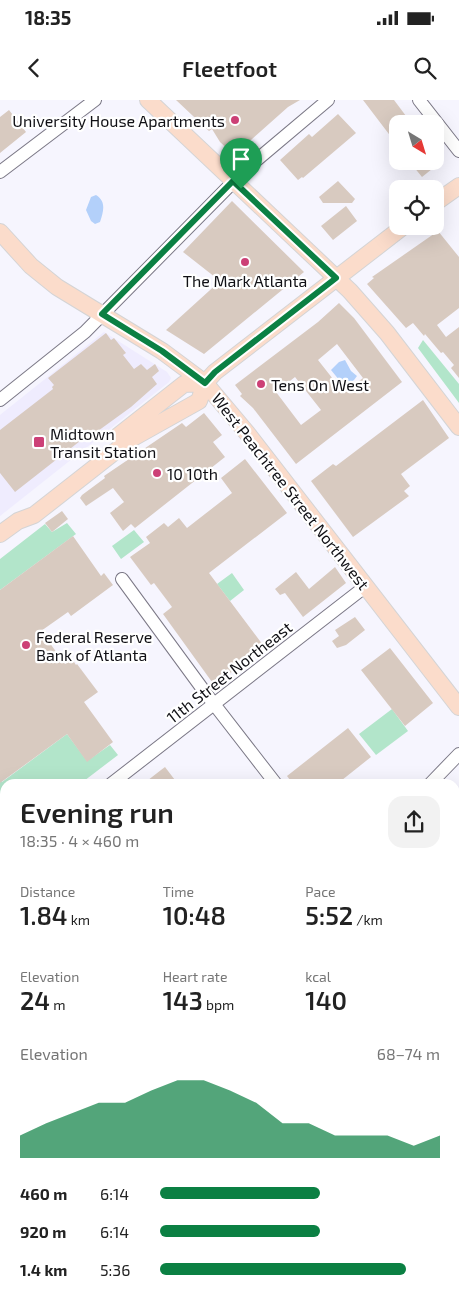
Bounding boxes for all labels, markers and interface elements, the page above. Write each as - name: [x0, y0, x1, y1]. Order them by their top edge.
- text: 18:35: [25, 6, 71, 29]
- icon: back: [20, 54, 48, 82]
- icon: search: [411, 54, 439, 82]
- text: Fleetfoot: [182, 55, 277, 81]
- place label: University House Apartments: [12, 111, 225, 130]
- marker: University House Apartments: [229, 114, 241, 126]
- north arrow: [389, 115, 444, 170]
- map controls: [389, 115, 444, 235]
- pin: [220, 138, 262, 189]
- icon: arrive: [227, 145, 255, 173]
- button: locate: [389, 180, 444, 235]
- marker: The Mark Atlanta: [239, 256, 251, 268]
- place label: The Mark Atlanta: [183, 271, 307, 290]
- place label: Tens On West: [271, 375, 369, 394]
- marker: Tens On West: [255, 378, 267, 390]
- street label: West Peachtree Street Northwest: [208, 389, 374, 593]
- place label: Midtown Transit Station: [50, 424, 156, 461]
- marker: Midtown Transit Station: [32, 435, 46, 449]
- place label: 10 10th: [167, 464, 218, 483]
- marker: 10 10th: [151, 467, 163, 479]
- street label: 11th Street Northeast: [163, 617, 295, 727]
- place label: Federal Reserve Bank of Atlanta: [36, 627, 152, 664]
- marker: Federal Reserve Bank of Atlanta: [20, 639, 32, 651]
- text: Evening run: [20, 795, 174, 829]
- button: share: [388, 796, 440, 848]
- text: 18:35 · 4 × 460 m: [20, 831, 139, 850]
- text: Distance: [20, 883, 75, 900]
- text: Time: [163, 883, 194, 900]
- text: Pace: [305, 883, 335, 900]
- text: 1.84: [20, 900, 68, 930]
- text: 10:48: [163, 900, 226, 930]
- text: 5:52: [305, 900, 353, 930]
- text: km: [68, 911, 90, 928]
- text: /km: [353, 911, 383, 928]
- text: Elevation: [20, 968, 79, 985]
- text: Heart rate: [163, 968, 227, 985]
- text: kcal: [305, 968, 331, 985]
- text: 24: [20, 985, 50, 1015]
- text: 143: [163, 985, 203, 1015]
- text: 140: [305, 985, 347, 1015]
- text: m: [50, 996, 65, 1013]
- text: bpm: [203, 996, 234, 1013]
- text: Elevation: [20, 1044, 88, 1063]
- text: 68–74 m: [377, 1044, 440, 1063]
- text: 460 m: [20, 1184, 67, 1203]
- text: 6:14: [100, 1184, 129, 1203]
- text: 920 m: [20, 1222, 66, 1241]
- text: 6:14: [100, 1222, 129, 1241]
- text: 1.4 km: [20, 1260, 67, 1279]
- text: 5:36: [100, 1260, 130, 1279]

